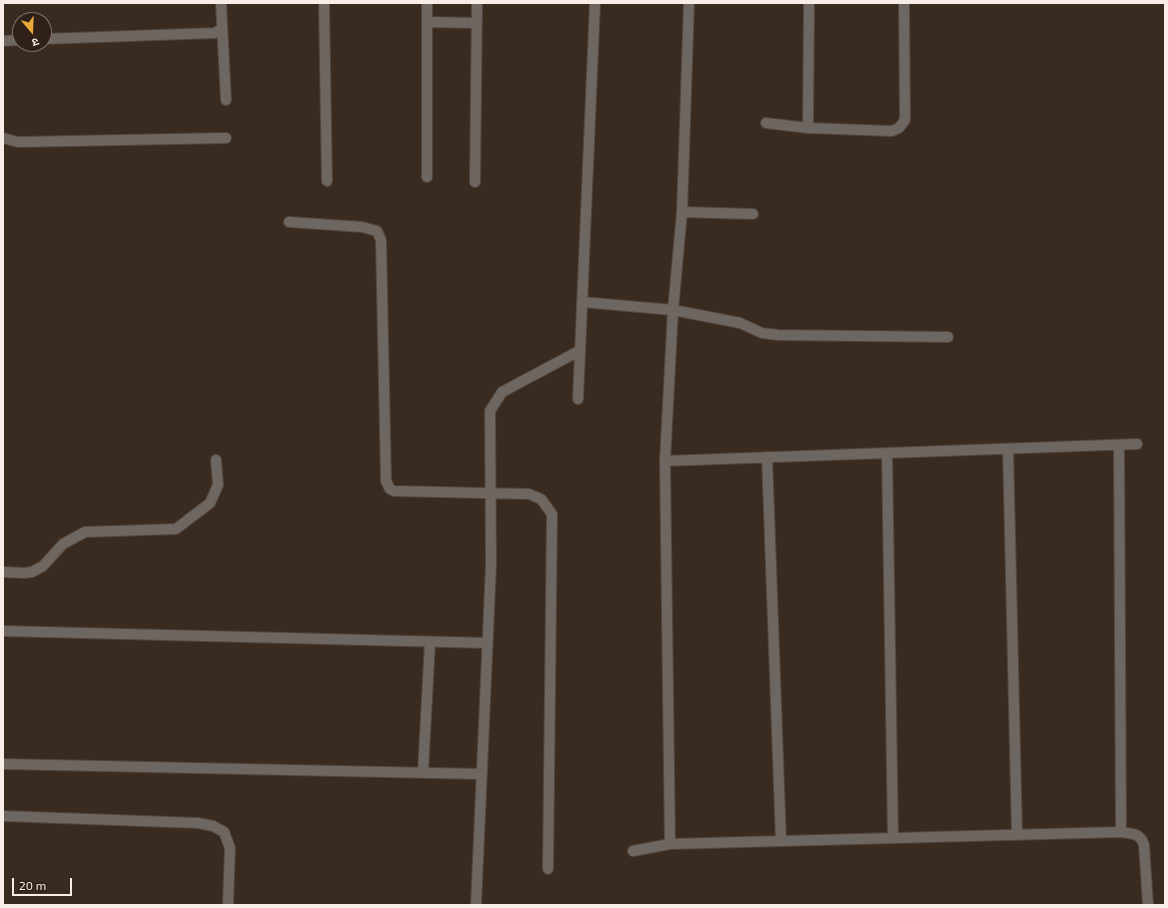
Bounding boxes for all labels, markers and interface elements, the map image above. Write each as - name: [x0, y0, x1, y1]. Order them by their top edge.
- north arrow: [12, 12, 52, 52]
- text: उ: [31, 36, 41, 50]
- scale bar: [14, 870, 74, 896]
- text: 20 m: [19, 878, 46, 892]

